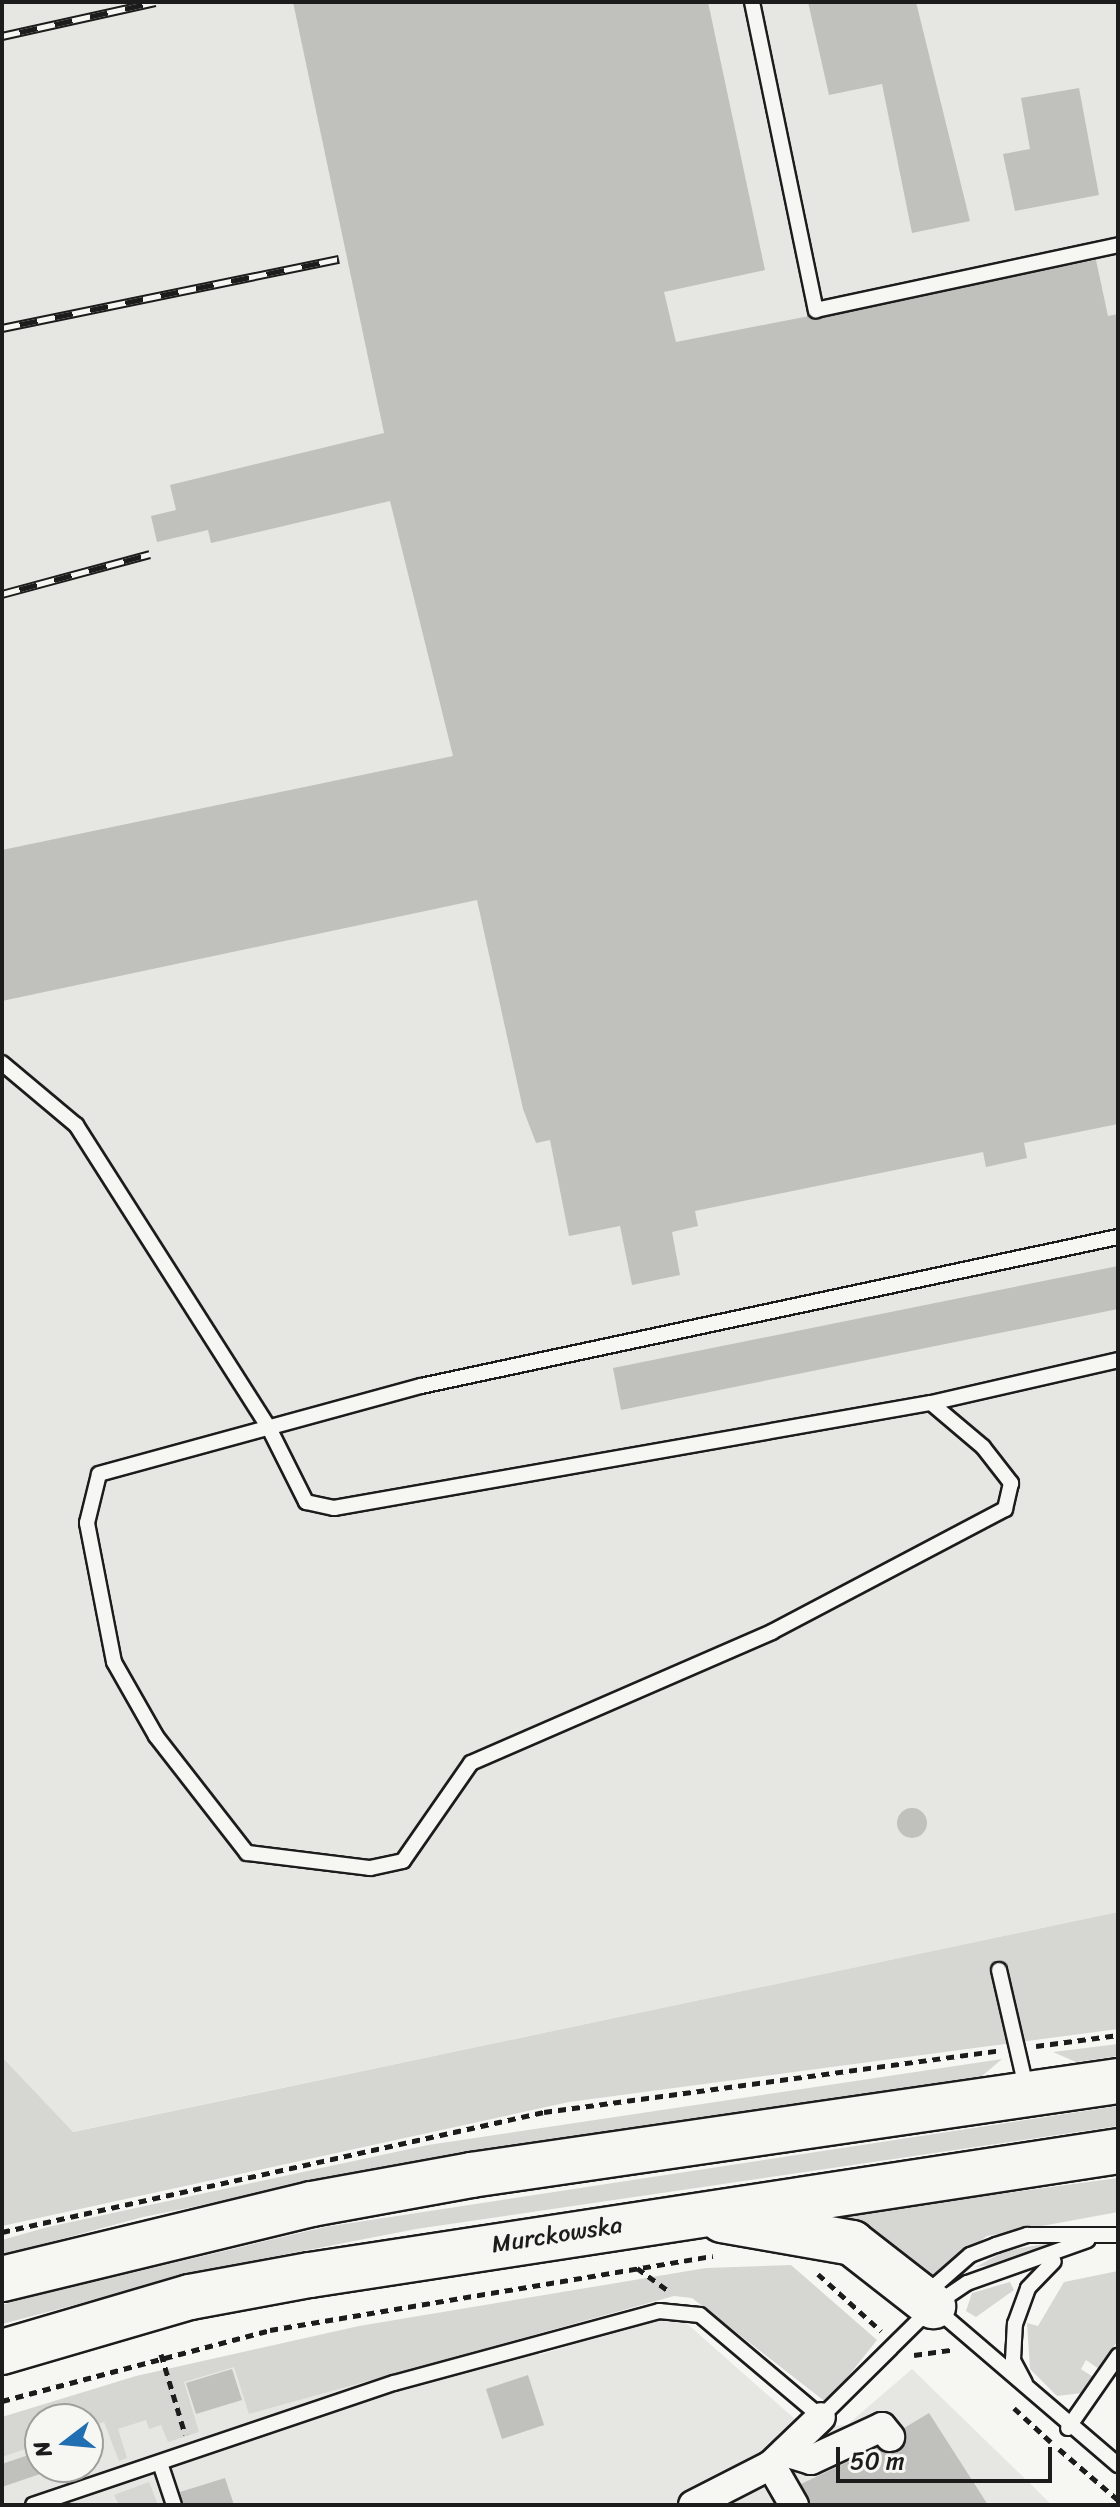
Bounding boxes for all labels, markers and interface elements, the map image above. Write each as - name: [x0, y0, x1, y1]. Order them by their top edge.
- street label: Murckowska: [490, 2210, 624, 2260]
- north arrow: [24, 2403, 104, 2483]
- scale bar: [840, 2431, 1056, 2481]
- text: N: [22, 2436, 63, 2462]
- text: 50 m: [850, 2440, 905, 2482]

